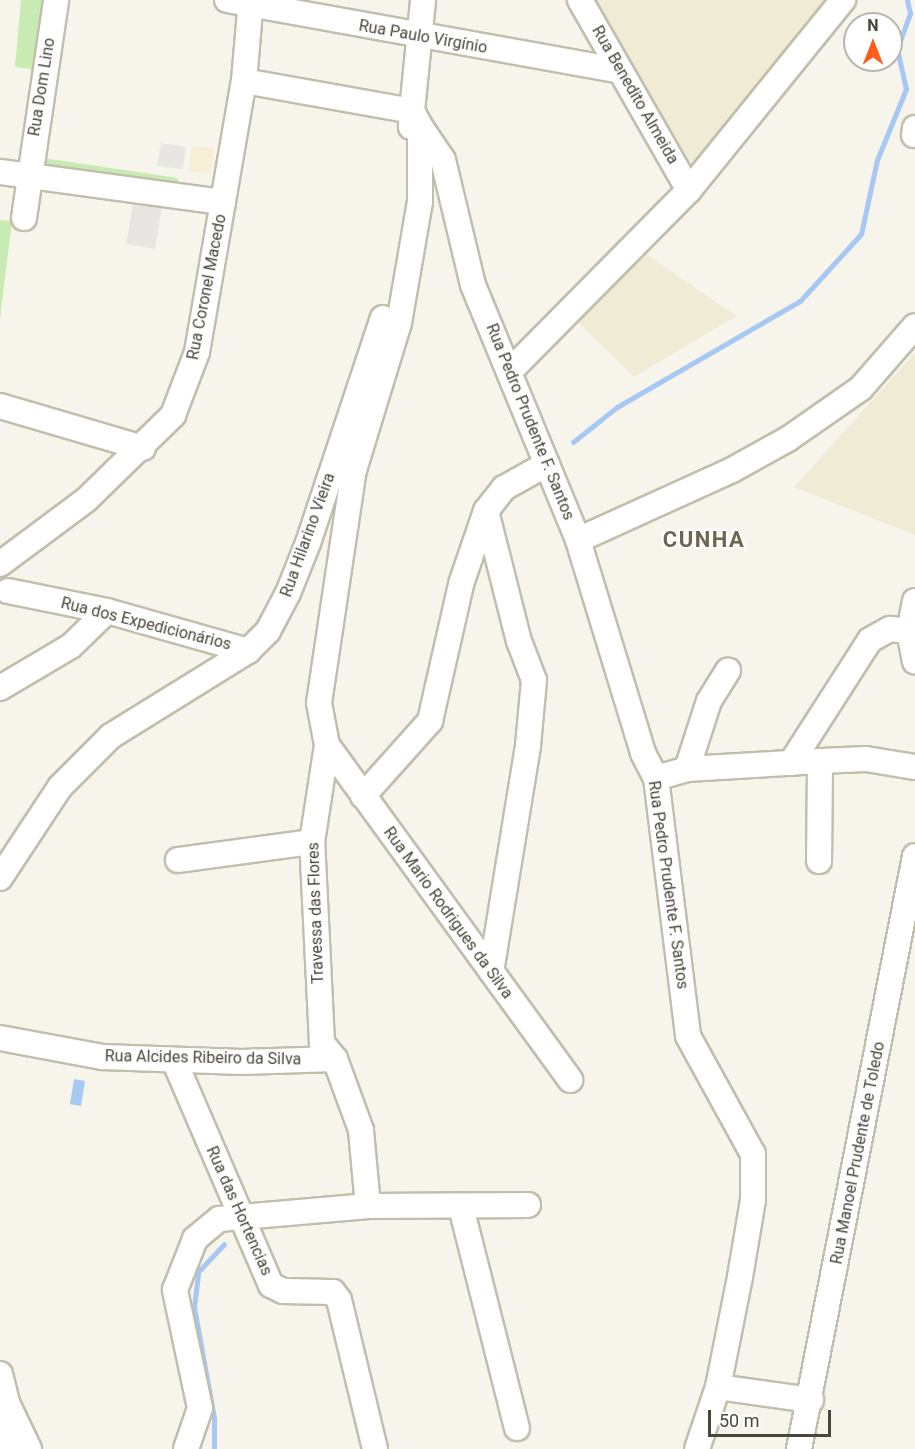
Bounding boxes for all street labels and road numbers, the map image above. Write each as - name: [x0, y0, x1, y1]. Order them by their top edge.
- street label: Rua Paulo Virgínio: [357, 16, 489, 58]
- street label: Rua Benedito Almeida: [588, 22, 682, 168]
- street label: Rua Dom Lino: [25, 36, 59, 138]
- street label: Rua Coronel Macedo: [183, 212, 231, 362]
- street label: Rua Pedro Prudente F. Santos: [482, 321, 578, 523]
- street label: Rua Hilarino Vieira: [277, 470, 339, 600]
- street label: Rua dos Expedicionários: [59, 594, 233, 654]
- street label: Rua Pedro Prudente F. Santos: [644, 780, 692, 990]
- street label: Rua Mario Rodrigues da Silva: [379, 823, 517, 1003]
- street label: Travessa das Flores: [304, 842, 328, 984]
- street label: Rua Manoel Prudente de Toledo: [827, 1040, 889, 1266]
- street label: Rua Alcides Ribeiro da Silva: [105, 1047, 301, 1069]
- street label: Rua das Hortencias: [202, 1143, 276, 1279]

